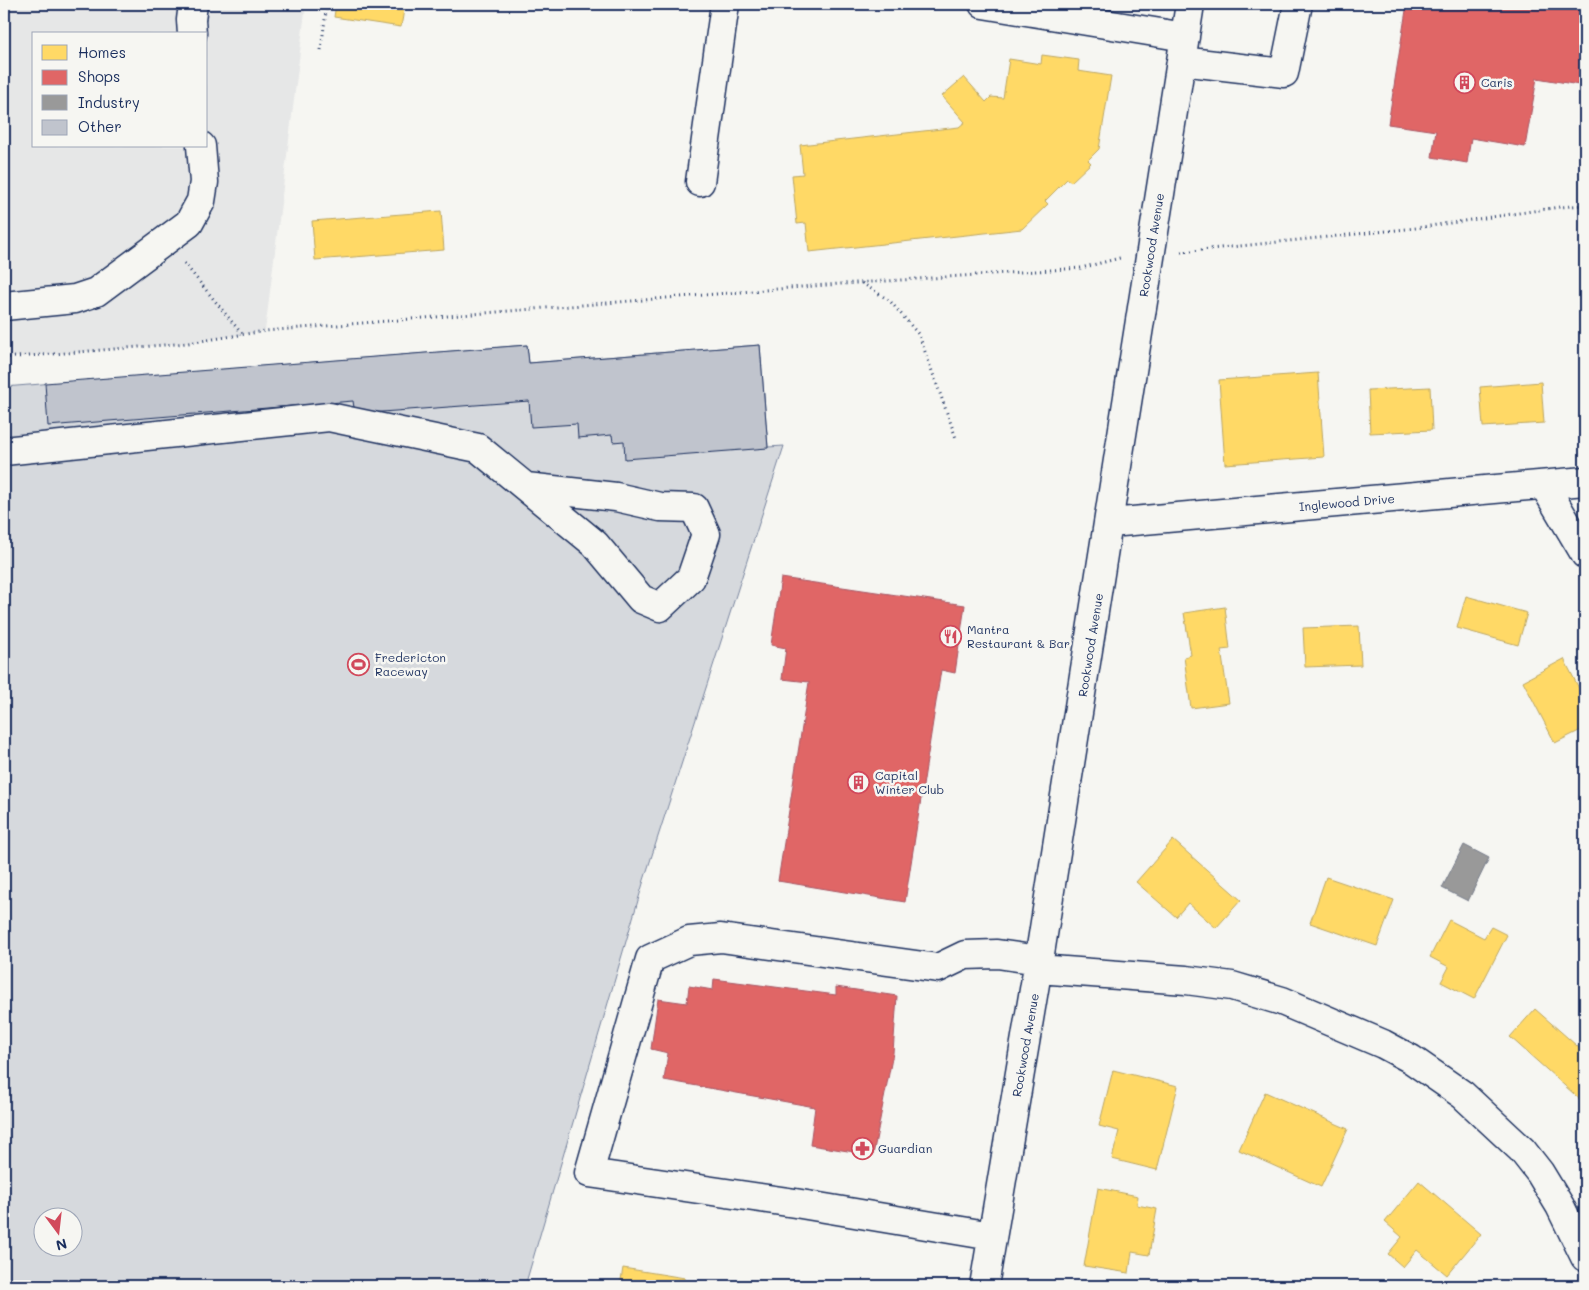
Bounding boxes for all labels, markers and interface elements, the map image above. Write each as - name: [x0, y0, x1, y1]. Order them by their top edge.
- legend: [32, 32, 208, 148]
- text: Homes: [78, 42, 126, 62]
- text: Shops: [78, 66, 120, 86]
- building icon: Caris: [1453, 70, 1477, 94]
- place label: Caris: [1481, 74, 1513, 90]
- text: Industry: [78, 92, 140, 112]
- text: Other: [78, 116, 122, 136]
- street label: Rookwood Avenue: [1135, 192, 1167, 298]
- street label: Inglewood Drive: [1298, 490, 1396, 514]
- street label: Rookwood Avenue: [1074, 592, 1106, 698]
- place label: Mantra Restaurant & Bar: [967, 621, 1070, 651]
- restaurant icon: Mantra Restaurant & Bar: [939, 624, 963, 648]
- place label: Fredericton Raceway: [375, 649, 446, 679]
- sports icon: Fredericton Raceway: [347, 652, 371, 676]
- place label: Capital Winter Club: [875, 767, 944, 797]
- building icon: Capital Winter Club: [847, 770, 871, 794]
- street label: Rookwood Avenue: [1008, 992, 1042, 1098]
- pharmacy icon: Guardian: [850, 1136, 874, 1160]
- place label: Guardian: [878, 1140, 932, 1156]
- north arrow: [32, 1208, 82, 1258]
- text: N: [54, 1234, 69, 1256]

